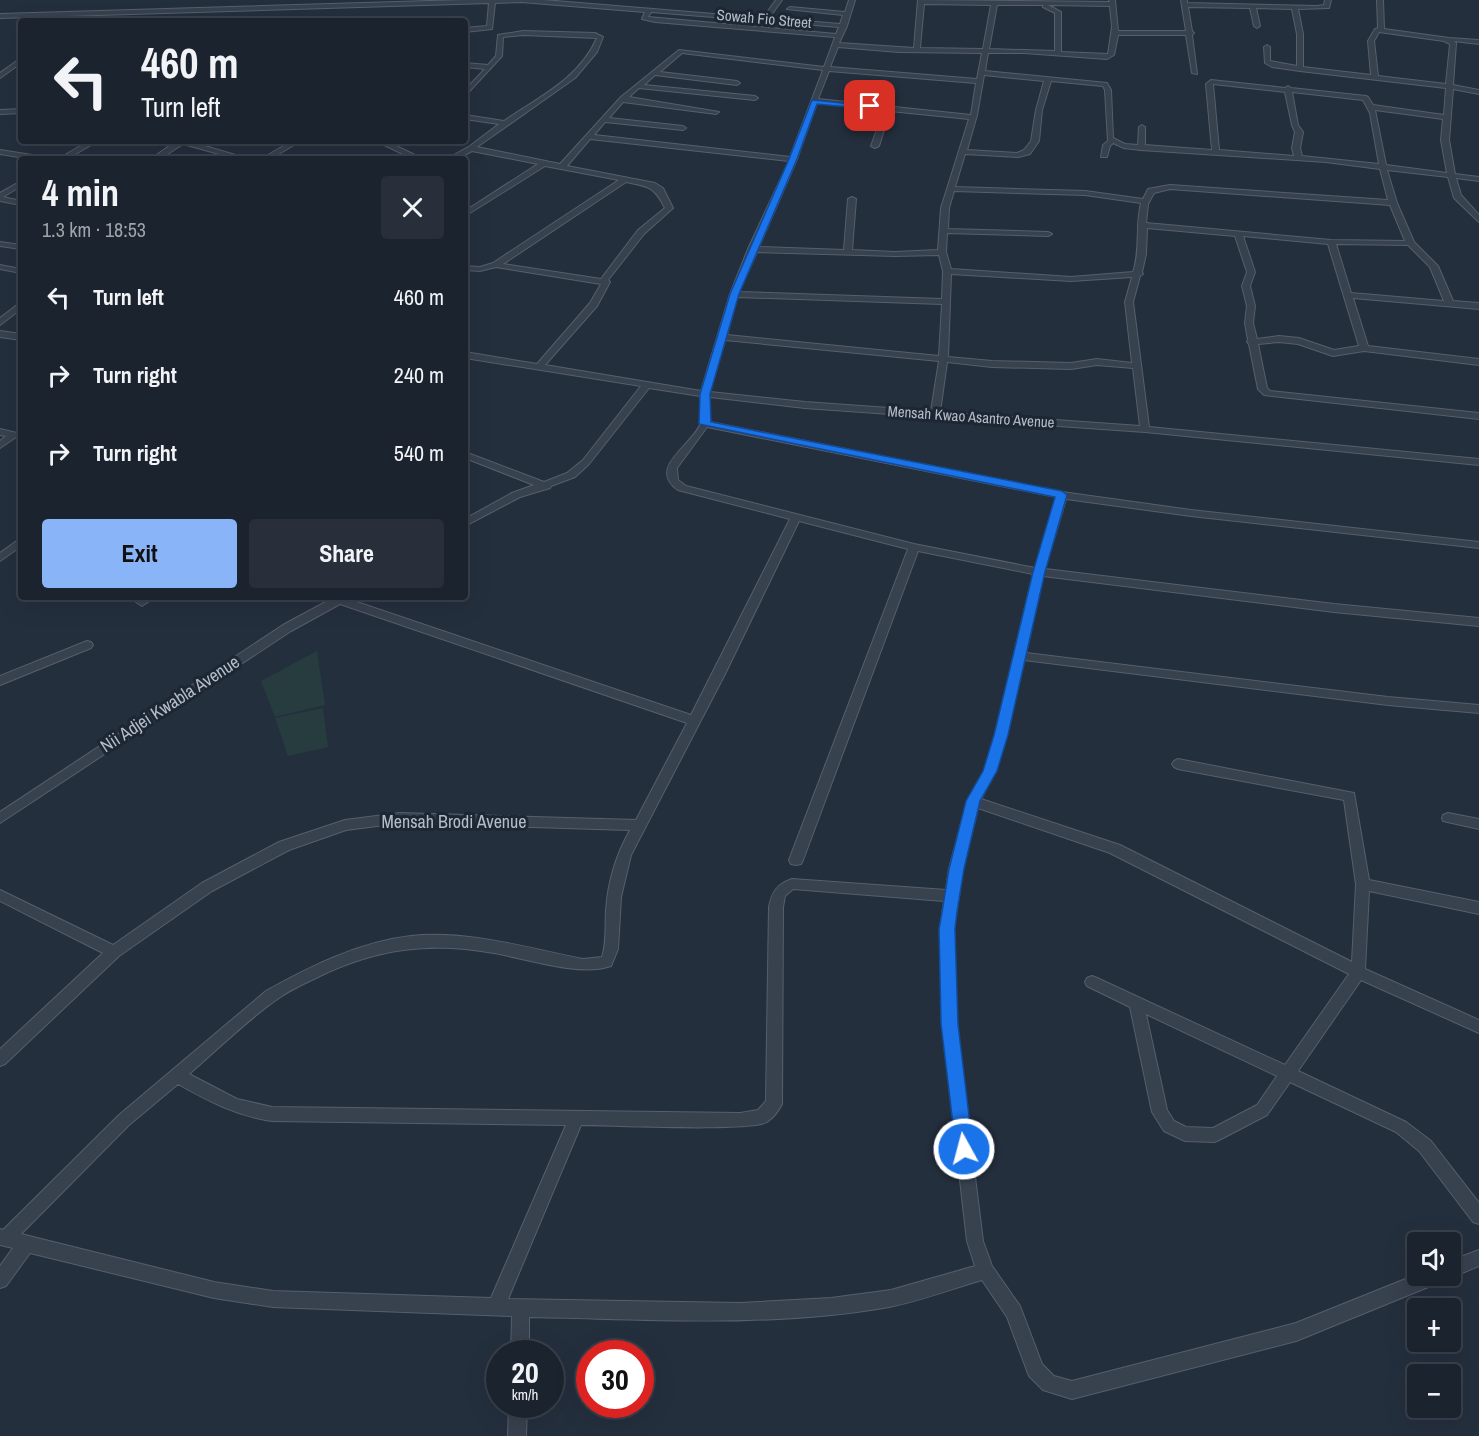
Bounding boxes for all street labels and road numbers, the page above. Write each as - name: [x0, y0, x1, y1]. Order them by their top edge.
- street label: Sowah Fio Street: [716, 4, 813, 33]
- street label: Mensah Kwao Asantro Avenue: [887, 400, 1055, 433]
- street label: Nii Adjei Kwabla Avenue: [95, 649, 244, 758]
- street label: Mensah Brodi Avenue: [382, 809, 527, 834]

